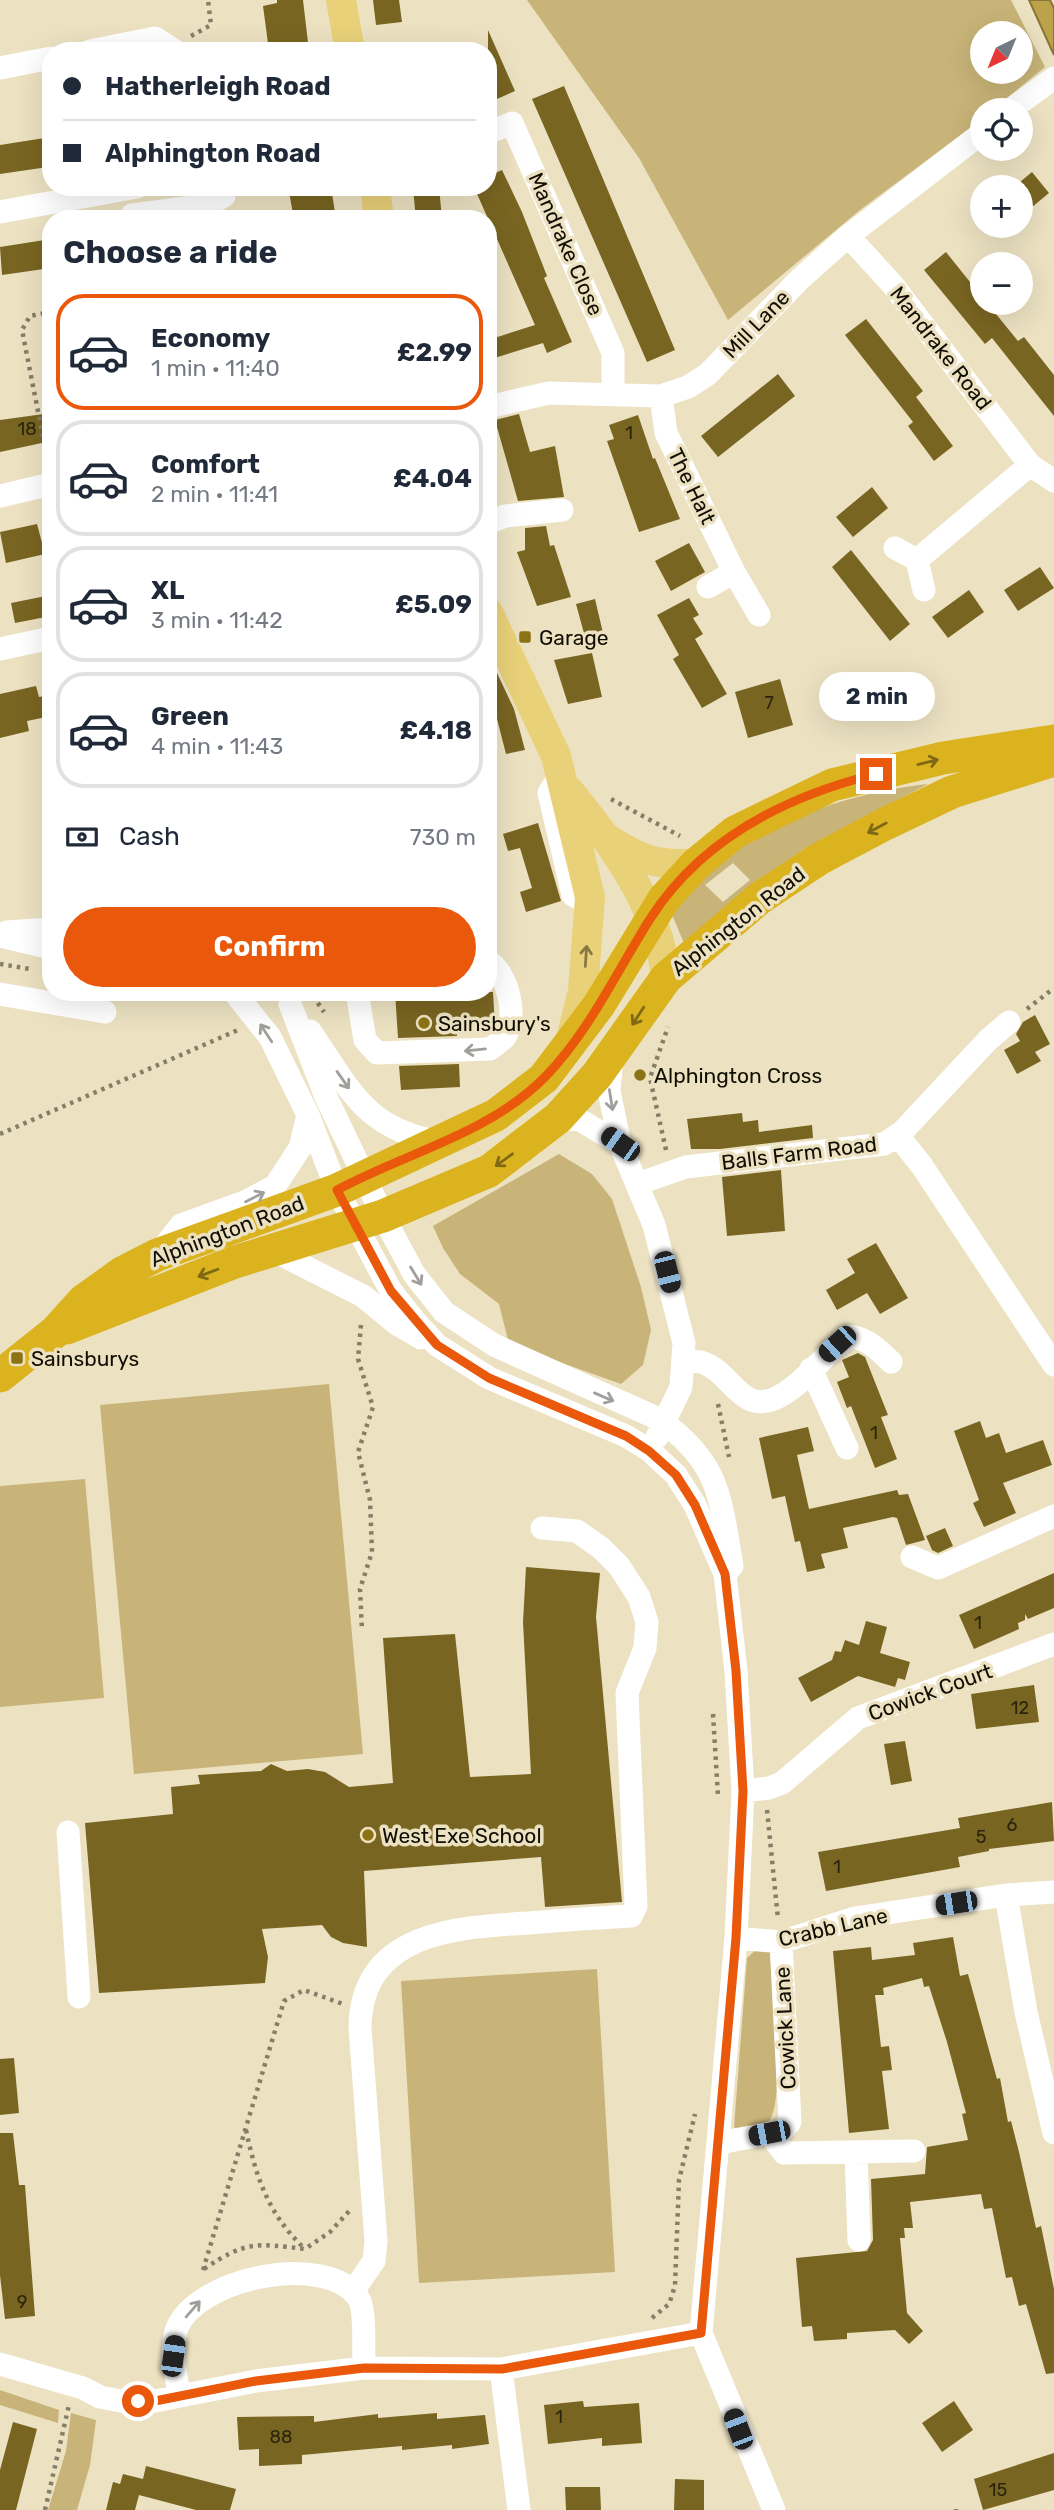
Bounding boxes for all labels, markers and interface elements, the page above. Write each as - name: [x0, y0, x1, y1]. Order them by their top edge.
- north arrow: [970, 21, 1032, 84]
- map controls: [970, 21, 1033, 315]
- text: Hatherleigh Road: [105, 71, 331, 102]
- button: locate: [970, 98, 1033, 161]
- text: Alphington Road: [105, 138, 321, 169]
- street label: Mandrake Close: [523, 169, 609, 319]
- button: +: [970, 175, 1033, 238]
- text: Choose a ride: [63, 233, 277, 271]
- button: −: [970, 252, 1033, 315]
- street label: Mandrake Road: [885, 281, 997, 415]
- street label: Mill Lane: [717, 285, 795, 363]
- icon: car: [67, 321, 130, 384]
- text: Economy: [151, 323, 270, 354]
- text: £2.99: [397, 337, 472, 368]
- text: 1 min · 11:40: [151, 354, 280, 382]
- house number: 18: [17, 418, 37, 440]
- house number: 1: [625, 422, 633, 444]
- street label: The Halt: [663, 444, 721, 528]
- icon: car: [67, 447, 130, 510]
- text: Comfort: [151, 449, 260, 480]
- text: £4.04: [393, 463, 472, 494]
- text: 2 min · 11:41: [151, 480, 278, 508]
- icon: car: [67, 573, 130, 636]
- text: XL: [151, 575, 184, 606]
- text: £5.09: [395, 589, 472, 620]
- text: 3 min · 11:42: [151, 606, 283, 634]
- place label: Garage: [539, 625, 609, 650]
- marker: Garage: [517, 629, 533, 645]
- callout: 2 min: [818, 672, 934, 722]
- text: 2 min: [846, 682, 908, 710]
- house number: 7: [764, 692, 774, 714]
- icon: car: [67, 699, 130, 762]
- text: Green: [151, 701, 229, 732]
- text: £4.18: [399, 715, 472, 746]
- text: 4 min · 11:43: [151, 732, 283, 760]
- one-way arrow: [917, 755, 939, 768]
- route end: [860, 758, 892, 790]
- icon: cash: [63, 818, 101, 856]
- text: Cash: [119, 821, 180, 852]
- one-way arrow: [867, 822, 887, 836]
- text: 730 m: [410, 823, 476, 851]
- street label: Alphington Road: [666, 861, 810, 981]
- button: Confirm: [63, 907, 476, 987]
- one-way arrow: [579, 945, 592, 968]
- one-way arrow: [631, 1006, 645, 1025]
- place label: Sainsbury's: [438, 1011, 551, 1036]
- marker: Sainsbury's: [416, 1015, 432, 1031]
- one-way arrow: [259, 1023, 273, 1043]
- one-way arrow: [465, 1044, 487, 1057]
- place label: Alphington Cross: [654, 1063, 822, 1088]
- marker: Alphington Cross: [632, 1067, 648, 1083]
- one-way arrow: [336, 1070, 350, 1089]
- one-way arrow: [604, 1088, 617, 1111]
- car: [597, 1123, 644, 1165]
- street label: Balls Farm Road: [720, 1131, 878, 1175]
- one-way arrow: [495, 1153, 514, 1167]
- one-way arrow: [244, 1189, 265, 1203]
- street label: Alphington Road: [147, 1190, 307, 1272]
- car: [652, 1249, 683, 1295]
- one-way arrow: [409, 1266, 424, 1285]
- one-way arrow: [198, 1267, 219, 1280]
- car: [815, 1322, 860, 1366]
- place label: Sainsburys: [31, 1346, 139, 1371]
- marker: Sainsburys: [9, 1350, 25, 1366]
- one-way arrow: [593, 1391, 615, 1404]
- house number: 1: [870, 1422, 878, 1444]
- house number: 1: [974, 1612, 982, 1634]
- street label: Cowick Court: [865, 1658, 995, 1726]
- house number: 12: [1011, 1697, 1029, 1719]
- house number: 6: [1007, 1814, 1018, 1836]
- place label: West Exe School: [382, 1823, 542, 1848]
- house number: 5: [976, 1826, 986, 1848]
- marker: West Exe School: [360, 1827, 376, 1843]
- house number: 1: [833, 1856, 841, 1878]
- car: [934, 1889, 979, 1917]
- street label: Crabb Lane: [776, 1902, 890, 1952]
- street label: Cowick Lane: [769, 1966, 801, 2090]
- car: [747, 2119, 792, 2147]
- house number: 9: [17, 2291, 27, 2313]
- one-way arrow: [185, 2301, 201, 2319]
- car: [160, 2334, 187, 2378]
- route start: [122, 2385, 154, 2417]
- house number: 1: [555, 2406, 563, 2428]
- car: [721, 2406, 756, 2452]
- house number: 88: [270, 2426, 292, 2448]
- house number: 15: [989, 2479, 1007, 2501]

